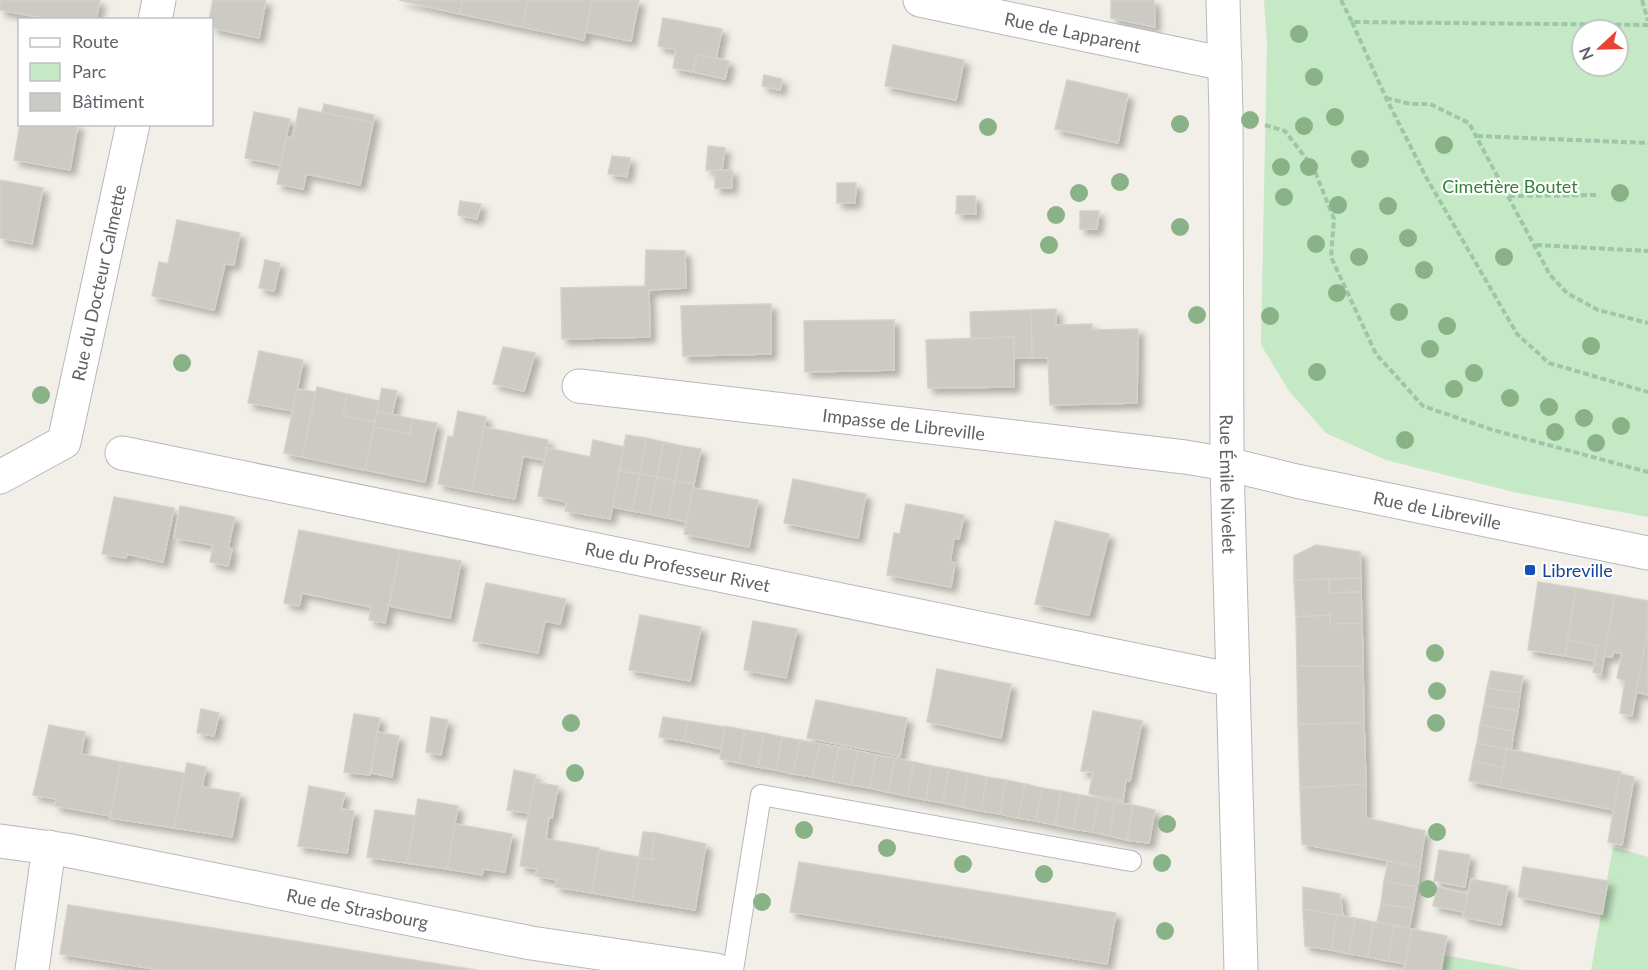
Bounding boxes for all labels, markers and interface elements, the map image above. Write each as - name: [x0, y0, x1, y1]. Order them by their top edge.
- street label: Rue de Lapparent: [1003, 7, 1143, 57]
- legend: [18, 18, 213, 126]
- north arrow: [1570, 18, 1630, 78]
- text: Route: [72, 30, 119, 52]
- text: N: [1575, 45, 1597, 63]
- text: Parc: [72, 60, 107, 82]
- text: Bâtiment: [72, 90, 145, 112]
- park label: Cimetière Boutet: [1442, 175, 1578, 197]
- street label: Rue du Docteur Calmette: [67, 182, 131, 383]
- street label: Impasse de Libreville: [821, 404, 986, 444]
- street label: Rue Émile Nivelet: [1216, 414, 1240, 554]
- street label: Rue de Libreville: [1371, 486, 1503, 534]
- street label: Rue du Professeur Rivet: [583, 537, 773, 596]
- place label: Libreville: [1542, 559, 1613, 581]
- marker: Libreville: [1523, 563, 1537, 577]
- street label: Rue de Strasbourg: [285, 883, 431, 933]

